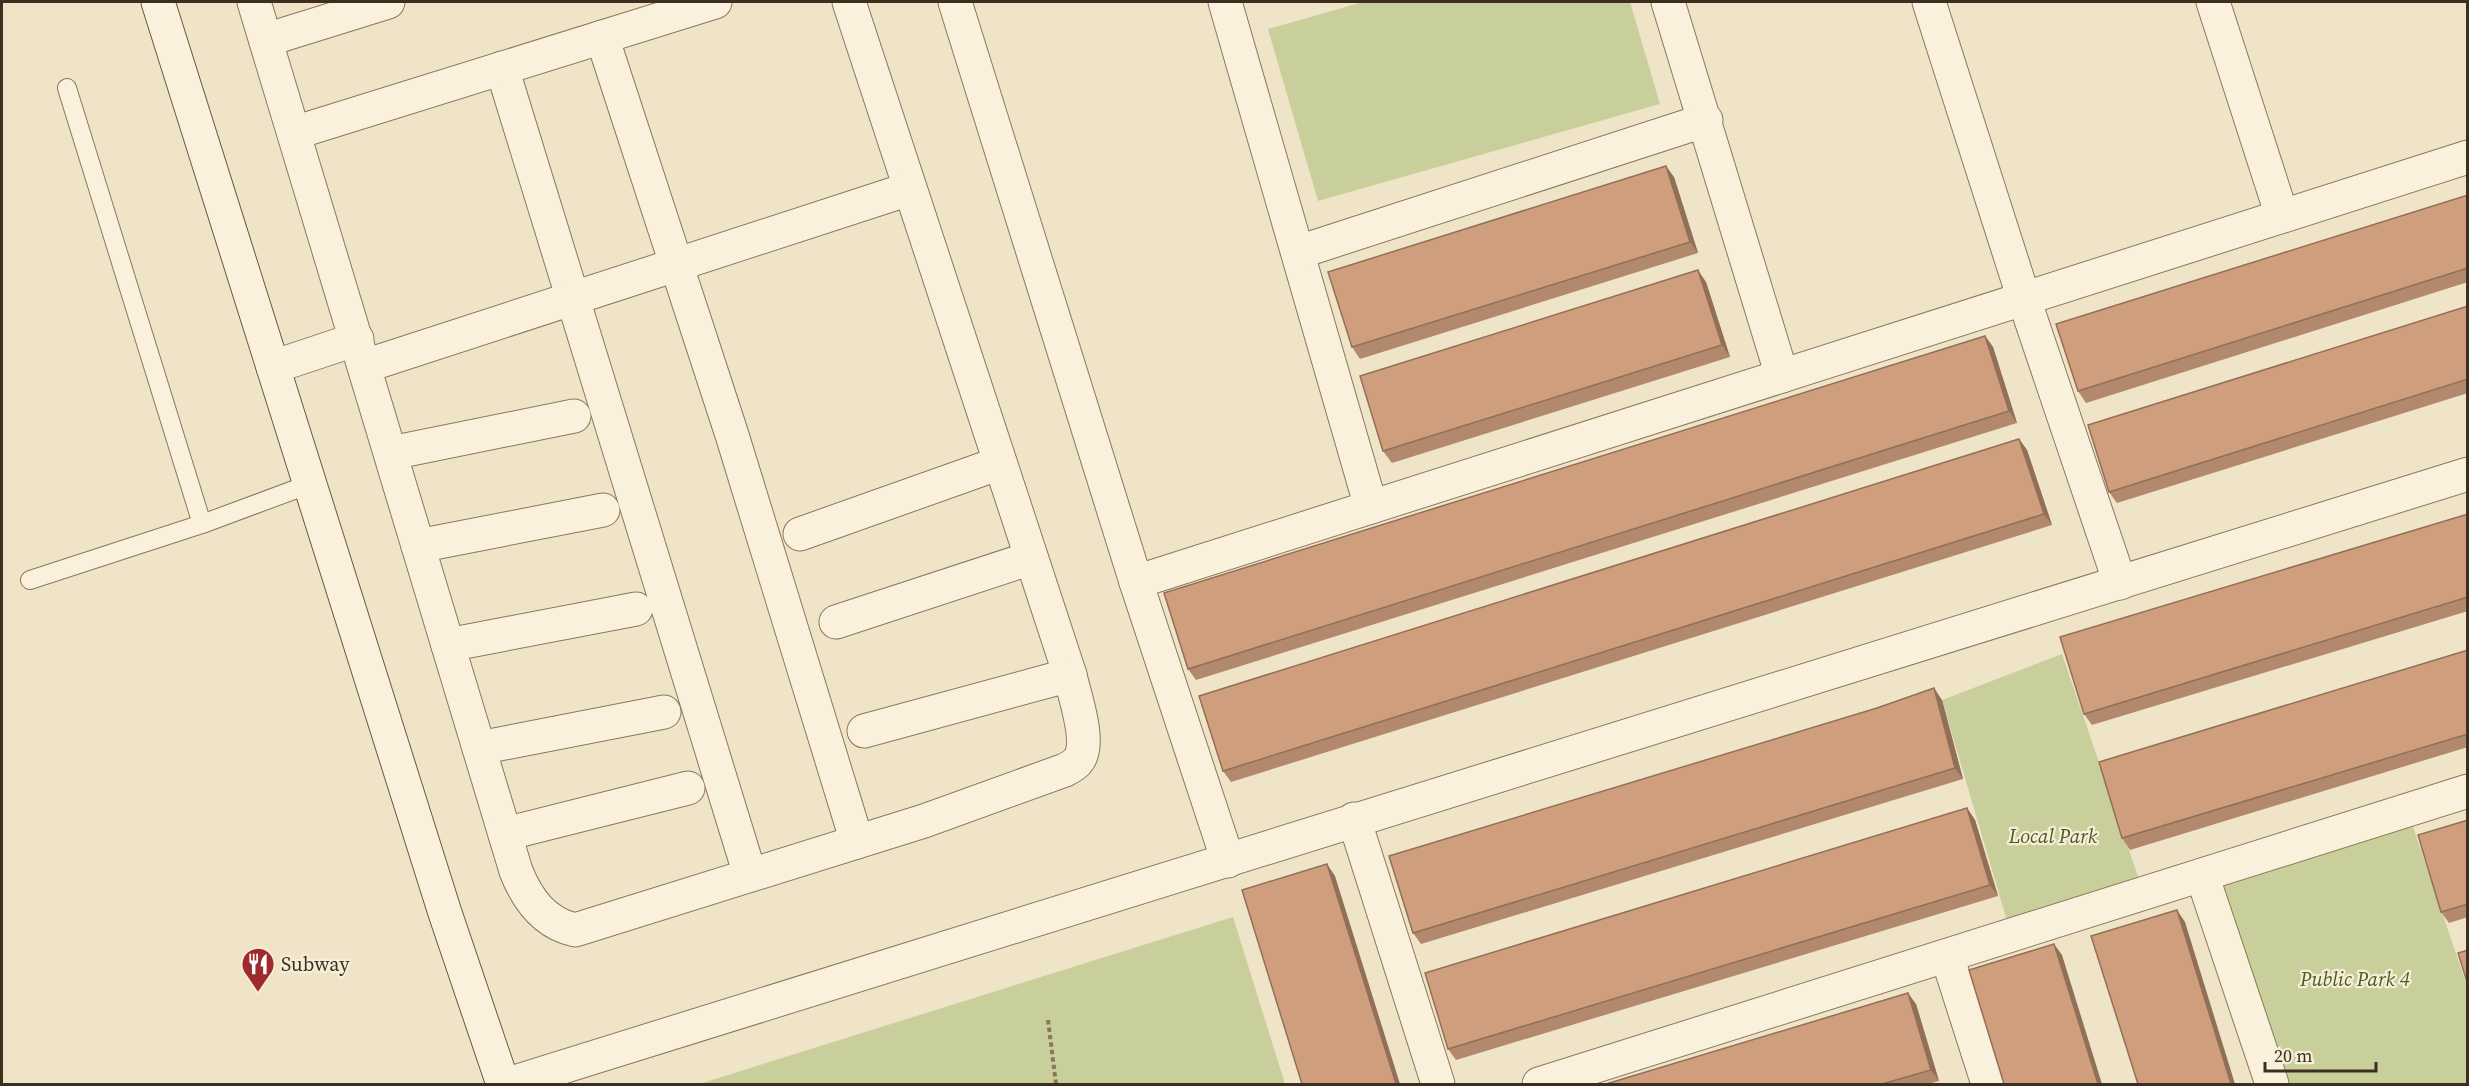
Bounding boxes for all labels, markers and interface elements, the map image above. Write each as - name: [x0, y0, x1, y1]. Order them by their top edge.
- park label: Local Park: [2008, 822, 2098, 850]
- restaurant icon: Subway: [240, 946, 276, 993]
- place label: Subway: [281, 950, 350, 978]
- park label: Public Park 4: [2299, 965, 2410, 993]
- scale bar: [2265, 1035, 2376, 1073]
- text: 20 m: [2274, 1043, 2312, 1068]

